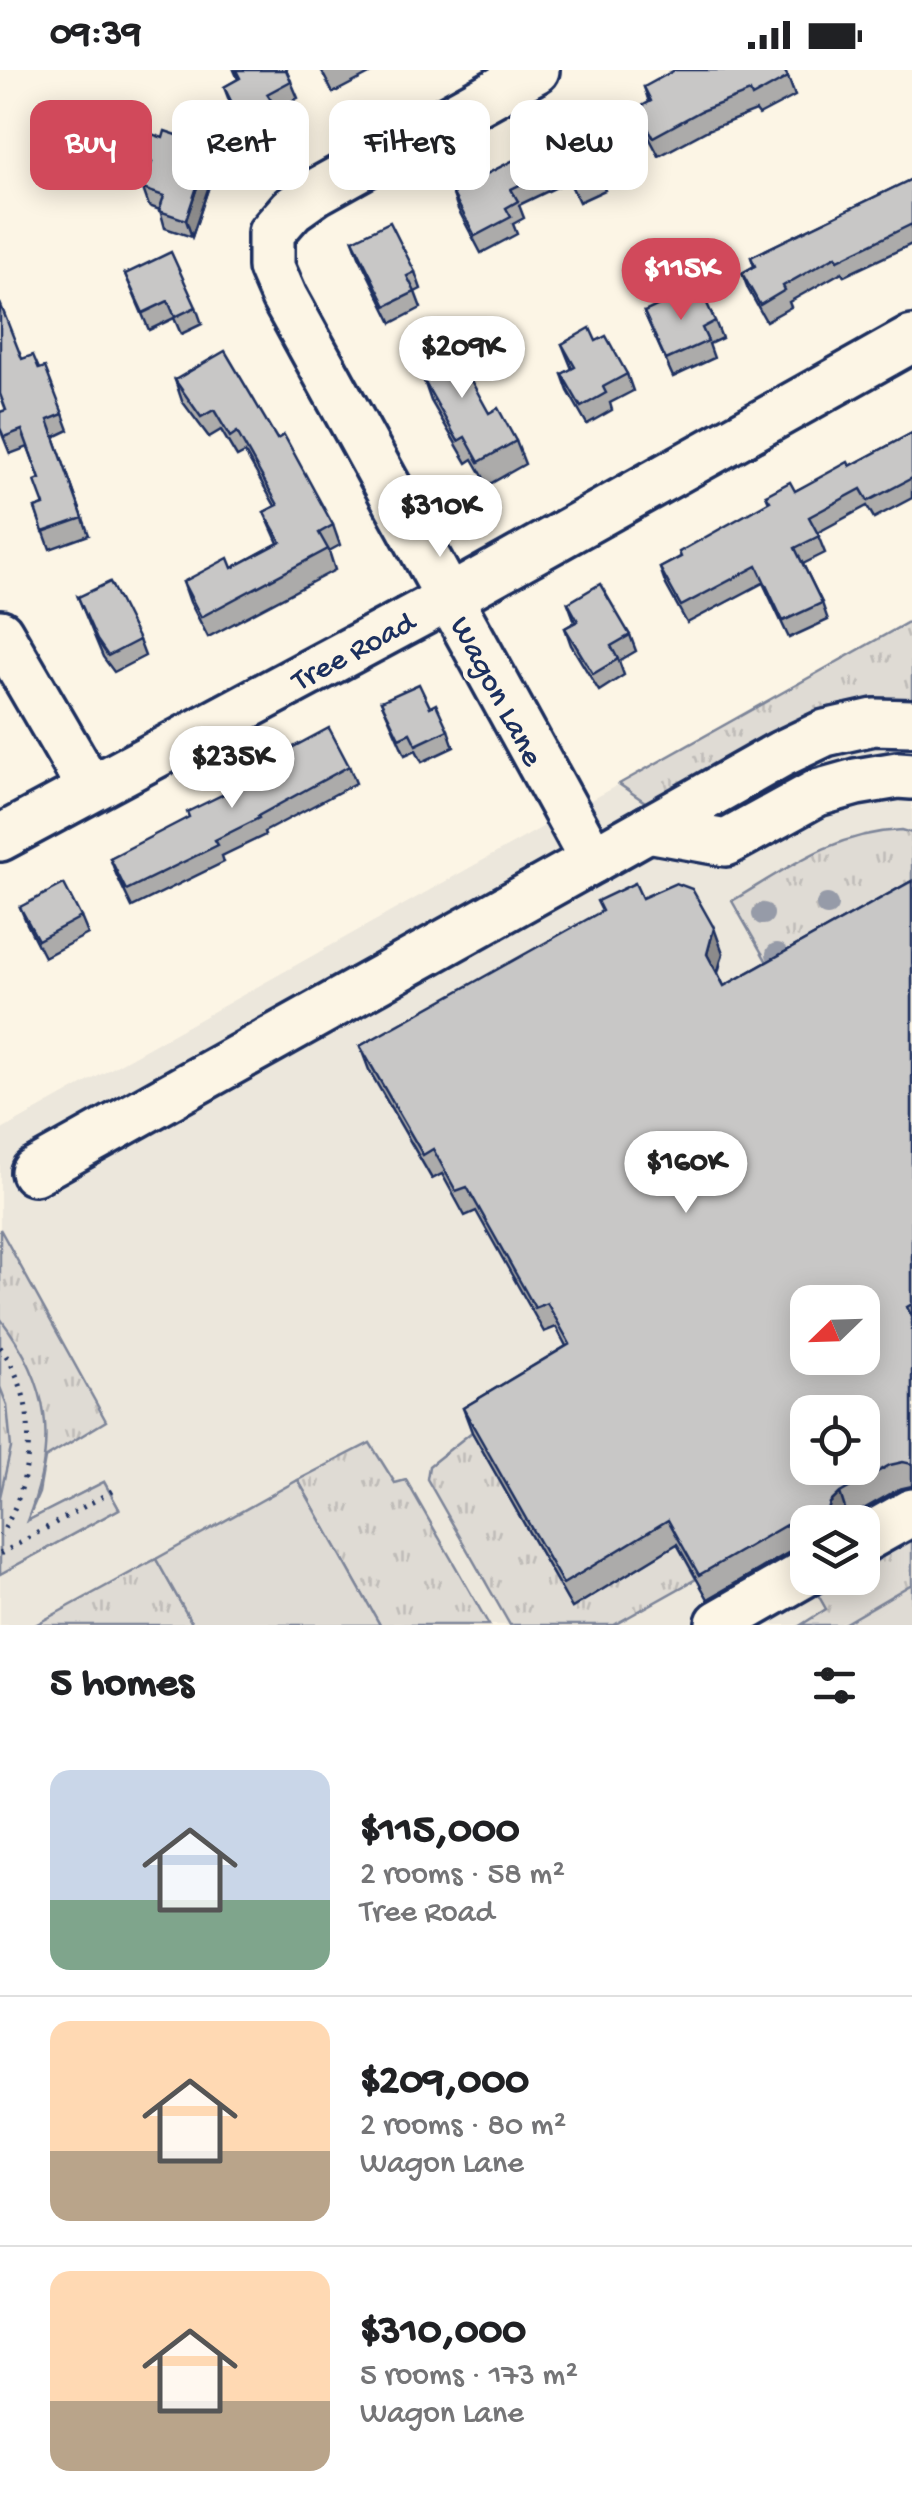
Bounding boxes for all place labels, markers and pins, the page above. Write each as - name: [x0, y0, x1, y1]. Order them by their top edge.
- pin: $115K: [611, 238, 751, 323]
- pin: $209K: [392, 316, 532, 401]
- pin: $310K: [370, 475, 510, 560]
- pin: $235K: [162, 726, 302, 811]
- pin: $160K: [616, 1131, 756, 1216]

